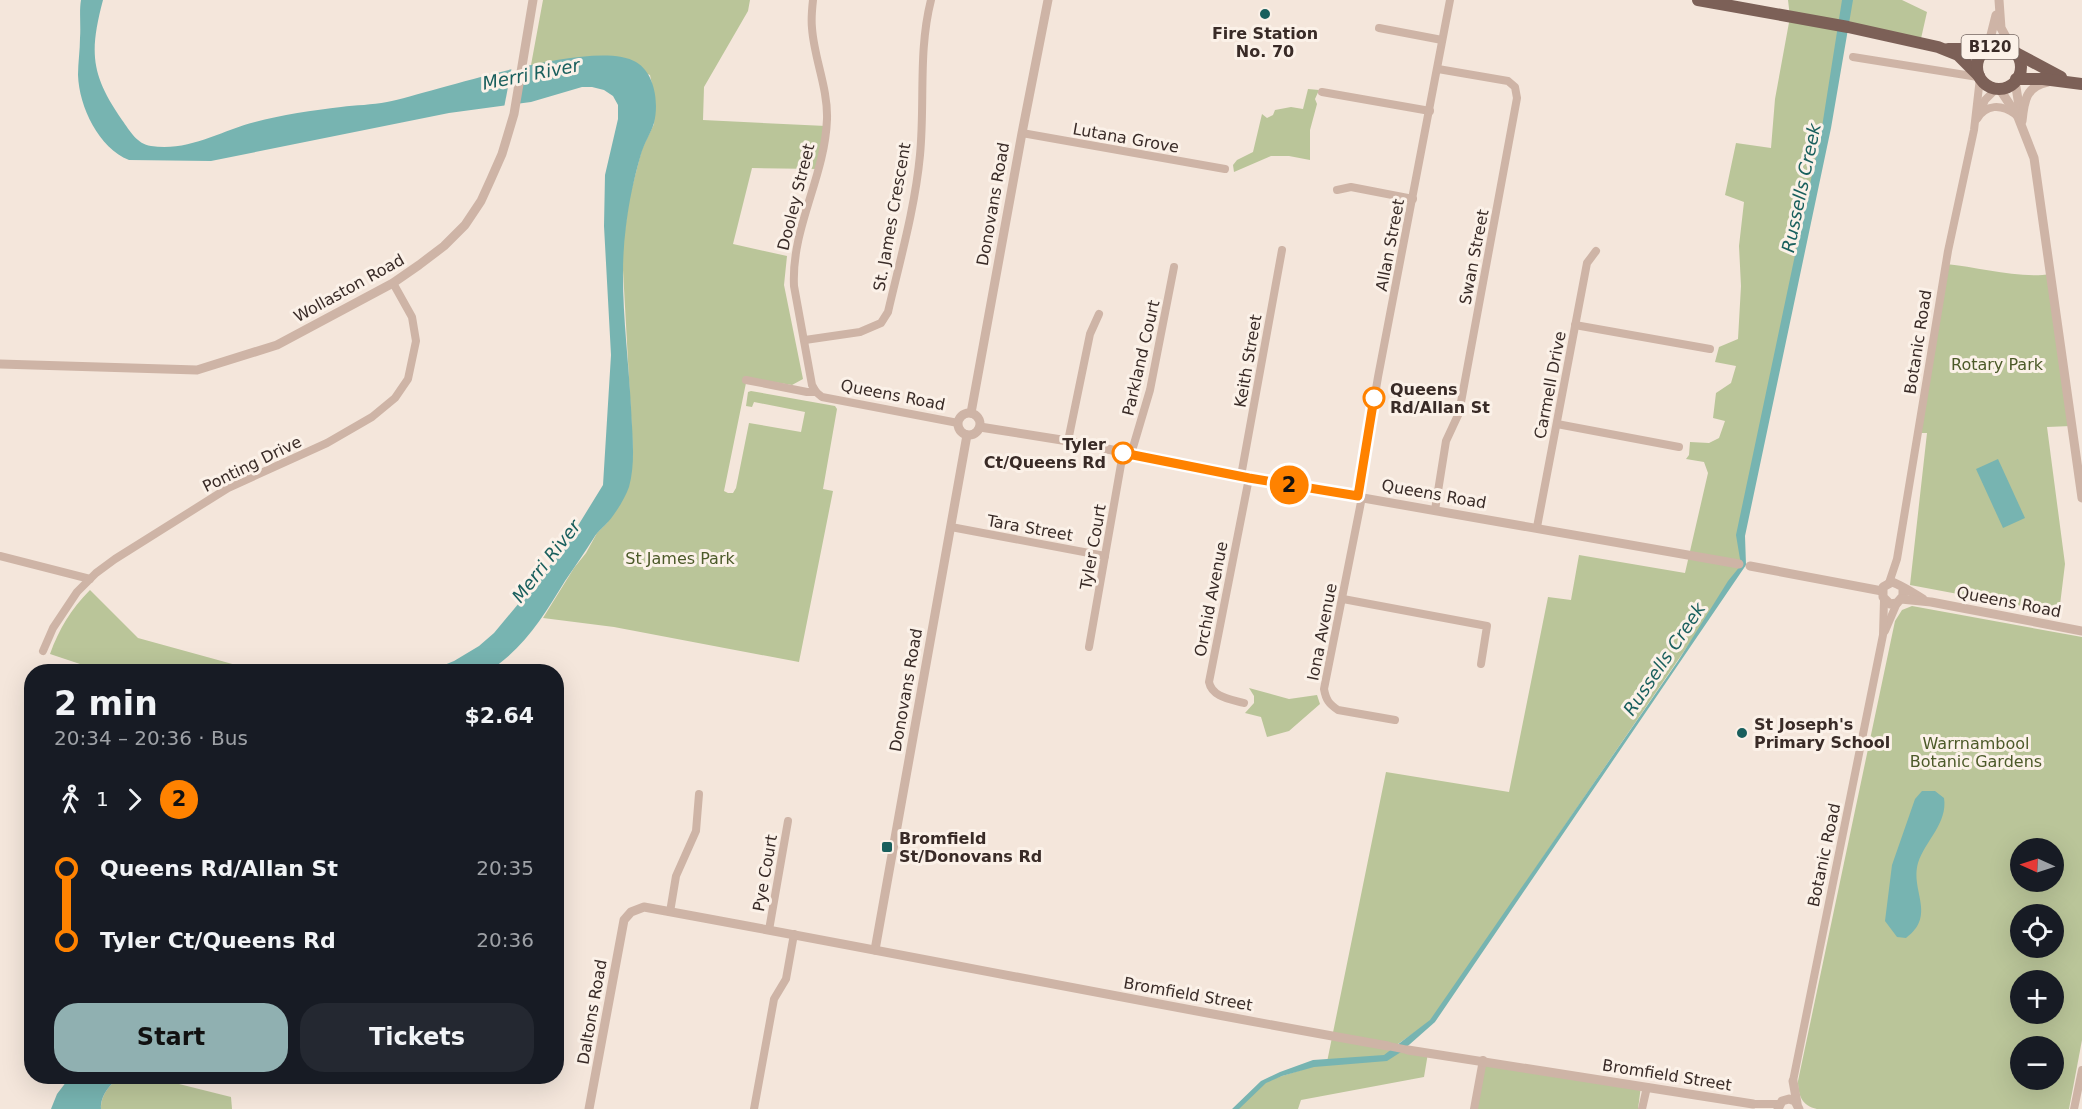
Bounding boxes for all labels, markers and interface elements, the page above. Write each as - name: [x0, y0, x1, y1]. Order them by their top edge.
- marker: Fire Station No. 70: [1258, 7, 1272, 21]
- place label: Fire Station No. 70: [1212, 24, 1318, 61]
- road number: B120: [1962, 35, 2018, 59]
- water label: Merri River: [481, 54, 583, 94]
- street label: Lutana Grove: [1071, 119, 1181, 157]
- water label: Russells Creek: [1777, 120, 1825, 254]
- street label: St. James Crescent: [870, 141, 914, 293]
- street label: Donovans Road: [973, 141, 1013, 267]
- street label: Dooley Street: [774, 142, 818, 252]
- street label: Allan Street: [1372, 197, 1408, 293]
- street label: Swan Street: [1455, 208, 1493, 306]
- street label: Wollaston Road: [291, 250, 407, 326]
- street label: Botanic Road: [1900, 288, 1936, 396]
- street label: Parkland Court: [1118, 298, 1164, 418]
- street label: Keith Street: [1230, 313, 1266, 409]
- street label: Carmell Drive: [1530, 330, 1570, 440]
- park label: Rotary Park: [1951, 355, 2044, 374]
- street label: Queens Road: [839, 376, 947, 414]
- place label: Queens Rd/Allan St: [1390, 380, 1490, 417]
- marker: Queens Rd/Allan St: [1363, 387, 1385, 409]
- street label: Ponting Drive: [199, 432, 305, 496]
- place label: Tyler Ct/Queens Rd: [984, 435, 1106, 472]
- marker: Tyler Ct/Queens Rd: [1112, 442, 1134, 464]
- line badge: 2: [1270, 466, 1308, 504]
- text: 2: [1282, 473, 1296, 497]
- street label: Queens Road: [1380, 475, 1488, 513]
- street label: Tyler Court: [1076, 503, 1110, 592]
- street label: Tara Street: [985, 511, 1074, 545]
- water label: Merri River: [507, 514, 586, 606]
- street label: Orchid Avenue: [1191, 540, 1231, 658]
- park label: St James Park: [625, 549, 735, 568]
- street label: Iona Avenue: [1303, 582, 1341, 682]
- street label: Queens Road: [1955, 583, 2063, 621]
- water label: Russells Creek: [1619, 597, 1710, 719]
- street label: Donovans Road: [886, 627, 926, 753]
- text: 2 min: [54, 684, 158, 723]
- text: $2.64: [464, 703, 534, 728]
- place label: St Joseph's Primary School: [1754, 715, 1890, 752]
- text: 20:34 – 20:36 · Bus: [54, 726, 248, 750]
- marker: St Joseph's Primary School: [1735, 726, 1749, 740]
- park label: Warrnambool Botanic Gardens: [1910, 734, 2042, 771]
- icon: walk: [54, 783, 87, 816]
- icon: forward: [118, 783, 151, 816]
- text: 1: [96, 787, 109, 811]
- text: 2: [172, 787, 186, 811]
- street label: Botanic Road: [1804, 801, 1844, 909]
- place label: Bromfield St/Donovans Rd: [899, 829, 1042, 866]
- street label: Pye Court: [749, 833, 781, 913]
- north arrow: [2010, 838, 2064, 892]
- map controls: [2010, 838, 2064, 1090]
- marker: Bromfield St/Donovans Rd: [880, 840, 894, 854]
- text: Queens Rd/Allan St: [100, 856, 338, 881]
- text: 20:35: [476, 856, 534, 880]
- button: locate: [2010, 904, 2064, 958]
- text: Tyler Ct/Queens Rd: [100, 928, 336, 953]
- text: 20:36: [476, 928, 534, 952]
- street label: Daltons Road: [573, 958, 611, 1066]
- button: +: [2010, 970, 2064, 1024]
- street label: Bromfield Street: [1122, 973, 1254, 1015]
- button: Start: [54, 1003, 288, 1072]
- button: Tickets: [300, 1003, 534, 1072]
- button: −: [2010, 1036, 2064, 1090]
- street label: Bromfield Street: [1601, 1055, 1733, 1095]

